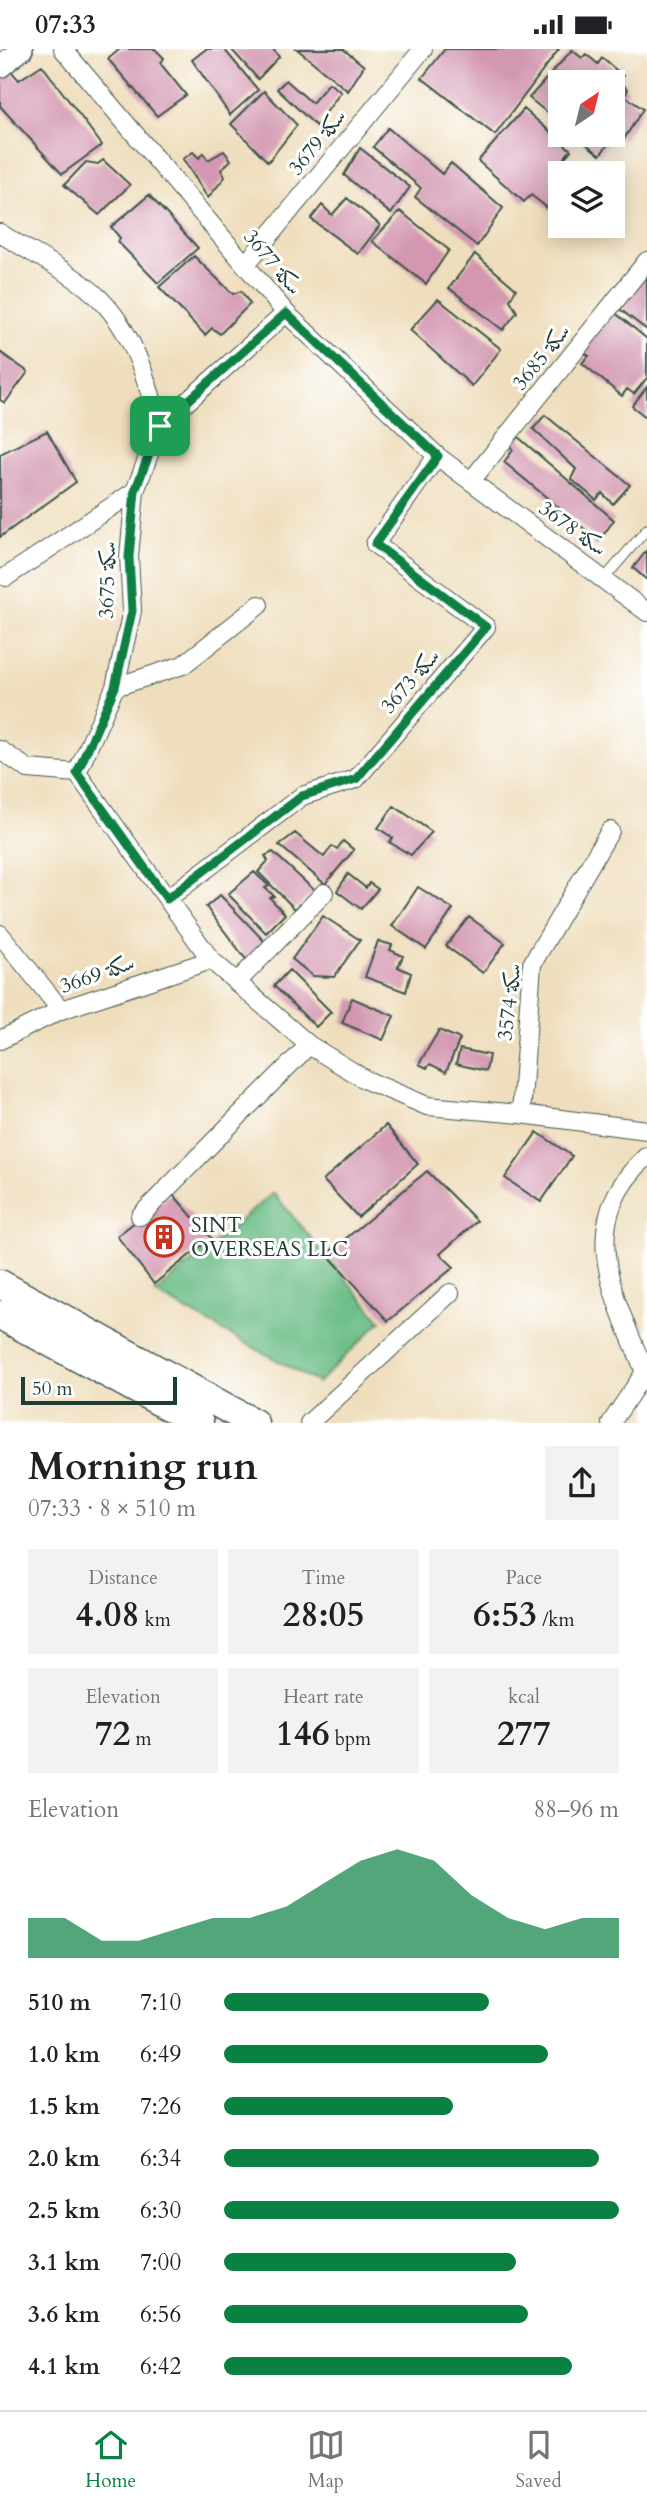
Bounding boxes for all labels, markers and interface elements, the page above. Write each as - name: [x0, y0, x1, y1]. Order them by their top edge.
- text: 07:33: [35, 7, 96, 42]
- north arrow: [548, 70, 625, 147]
- map controls: [548, 70, 625, 238]
- street label: سكة 3679: [282, 103, 353, 182]
- button: layers: [548, 161, 625, 238]
- street label: سكة 3677: [237, 223, 309, 301]
- street label: سكة 3685: [506, 318, 577, 397]
- pin: [130, 396, 190, 456]
- icon: arrive: [141, 407, 179, 445]
- street label: سكة 3678: [533, 494, 613, 563]
- street label: سكة 3675: [92, 541, 123, 619]
- street label: سكة 3673: [374, 643, 447, 720]
- street label: سكة 3669: [56, 948, 138, 1001]
- street label: سكة 3574: [490, 962, 529, 1042]
- place label: SINT OVERSEAS LLC: [191, 1211, 348, 1264]
- building icon: SINT OVERSEAS LLC: [143, 1216, 185, 1258]
- scale bar: [21, 1374, 177, 1406]
- text: 50 m: [32, 1376, 73, 1402]
- text: Morning run: [28, 1441, 258, 1493]
- button: share: [545, 1446, 619, 1520]
- text: 07:33 · 8 × 510 m: [28, 1493, 196, 1524]
- text: Distance: [88, 1565, 158, 1591]
- text: Time: [302, 1565, 345, 1591]
- text: Pace: [505, 1565, 542, 1591]
- text: 4.08: [76, 1591, 139, 1639]
- text: 28:05: [283, 1591, 364, 1639]
- text: 6:53: [473, 1591, 537, 1639]
- text: km: [139, 1607, 171, 1633]
- text: /km: [537, 1607, 575, 1633]
- text: Elevation: [85, 1684, 161, 1710]
- text: Heart rate: [283, 1684, 364, 1710]
- text: kcal: [508, 1684, 540, 1710]
- text: 72: [95, 1710, 131, 1758]
- text: 146: [276, 1710, 330, 1758]
- text: 277: [497, 1710, 551, 1758]
- text: m: [131, 1726, 152, 1752]
- text: bpm: [330, 1726, 371, 1752]
- text: Elevation: [28, 1794, 119, 1825]
- text: 88–96 m: [534, 1794, 619, 1825]
- text: 510 m: [28, 1987, 91, 2018]
- text: 7:10: [140, 1987, 181, 2018]
- text: 1.0 km: [28, 2039, 100, 2070]
- text: 6:49: [140, 2039, 181, 2070]
- text: 1.5 km: [28, 2091, 100, 2122]
- text: 7:26: [140, 2091, 181, 2122]
- text: 2.0 km: [28, 2143, 100, 2174]
- text: 6:34: [140, 2143, 181, 2174]
- text: 2.5 km: [28, 2195, 100, 2226]
- text: 6:30: [140, 2195, 181, 2226]
- text: 3.1 km: [28, 2247, 100, 2278]
- text: 7:00: [140, 2247, 181, 2278]
- text: 3.6 km: [28, 2299, 100, 2330]
- text: 6:56: [140, 2299, 181, 2330]
- text: 4.1 km: [28, 2351, 100, 2382]
- text: 6:42: [140, 2351, 181, 2382]
- tab: Home: [85, 2426, 136, 2494]
- tab: Map: [307, 2426, 345, 2494]
- tab: Saved: [516, 2426, 562, 2494]

